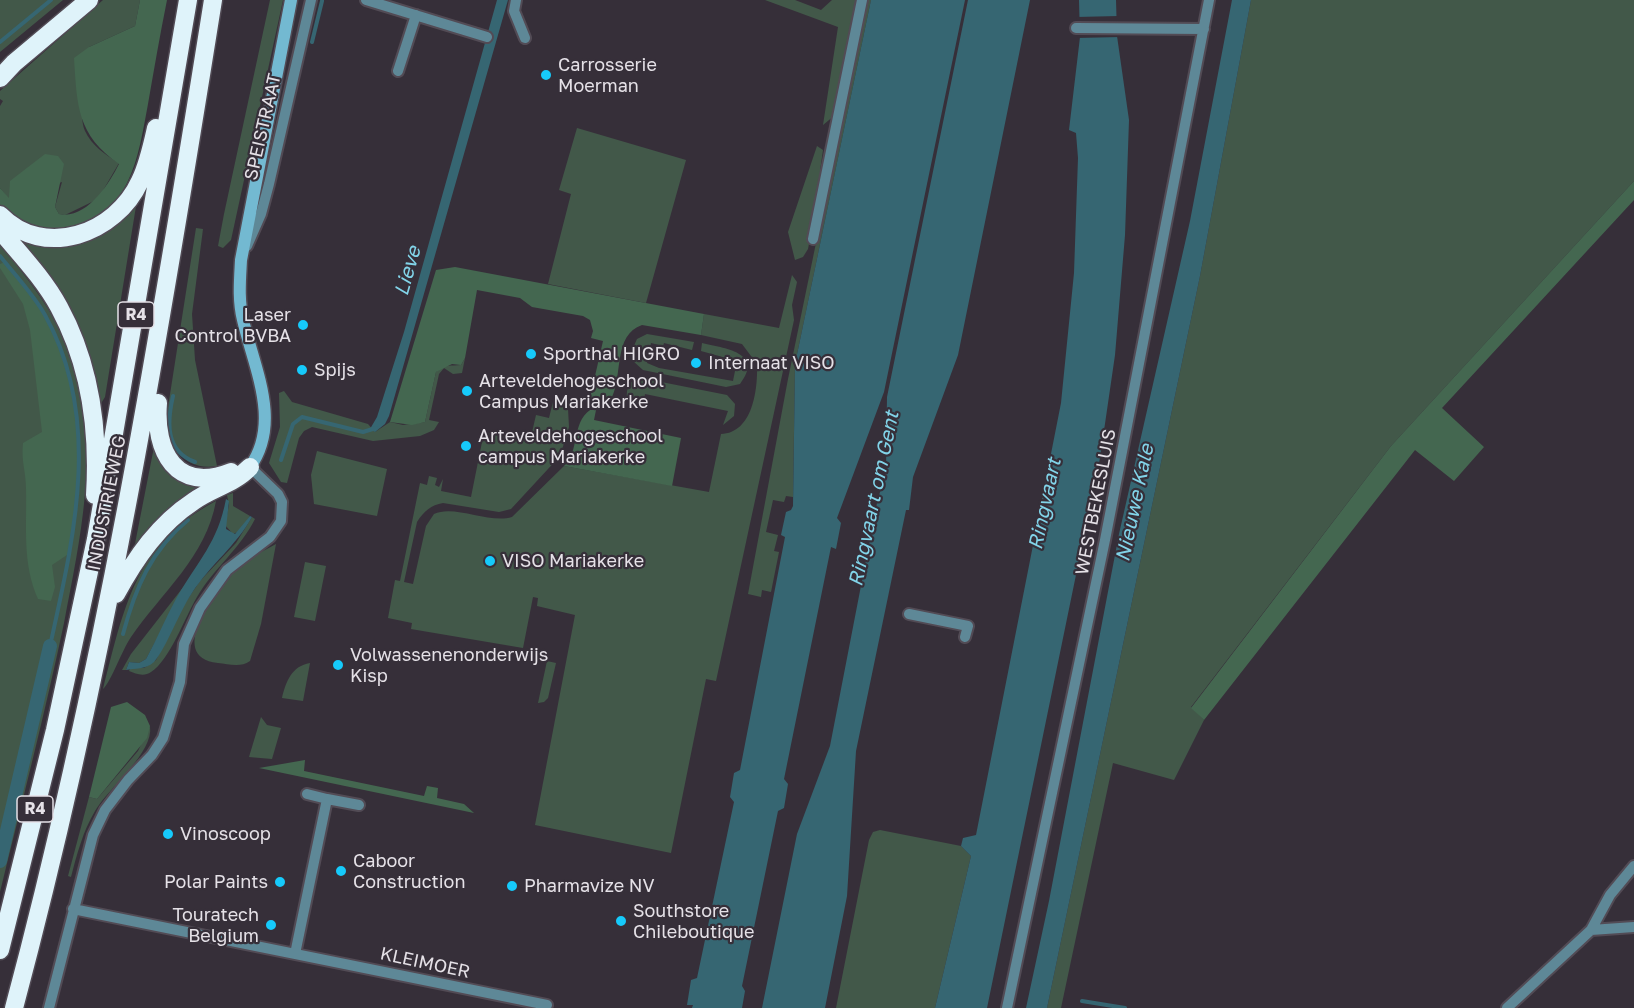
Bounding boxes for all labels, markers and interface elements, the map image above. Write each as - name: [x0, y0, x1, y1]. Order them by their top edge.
- place label: Carrosserie Moerman: [558, 54, 657, 97]
- marker: Carrosserie Moerman: [539, 68, 553, 82]
- street label: SPEISTRAAT: [240, 72, 286, 182]
- water label: Lieve: [390, 243, 426, 299]
- road number: R4: [118, 302, 154, 328]
- place label: Laser Control BVBA: [174, 304, 291, 346]
- marker: Laser Control BVBA: [296, 318, 310, 332]
- place label: Sporthal HIGRO: [543, 343, 680, 365]
- marker: Sporthal HIGRO: [524, 347, 538, 361]
- place label: Internaat VISO: [708, 352, 835, 374]
- marker: Internaat VISO: [689, 356, 703, 370]
- place label: Spijs: [314, 359, 356, 381]
- marker: Spijs: [295, 363, 309, 377]
- place label: Arteveldehogeschool Campus Mariakerke: [479, 370, 664, 412]
- marker: Arteveldehogeschool Campus Mariakerke: [460, 384, 474, 398]
- water label: Ringvaart om Gent: [844, 409, 904, 589]
- place label: Arteveldehogeschool campus Mariakerke: [478, 425, 663, 468]
- street label: WESTBEKESLUIS: [1071, 427, 1121, 577]
- street label: INDUSTRIEWEG: [83, 434, 131, 572]
- marker: Arteveldehogeschool campus Mariakerke: [459, 439, 473, 453]
- water label: Nieuwe Kale: [1111, 442, 1159, 564]
- water label: Ringvaart: [1024, 456, 1066, 552]
- place label: VISO Mariakerke: [502, 550, 644, 572]
- marker: VISO Mariakerke: [483, 554, 497, 568]
- place label: Volwassenenonderwijs Kisp: [350, 644, 548, 686]
- marker: Volwassenenonderwijs Kisp: [331, 658, 345, 672]
- road number: R4: [17, 796, 53, 822]
- place label: Vinoscoop: [180, 823, 271, 845]
- marker: Vinoscoop: [161, 827, 175, 841]
- place label: Caboor Construction: [353, 850, 465, 892]
- marker: Caboor Construction: [334, 864, 348, 878]
- place label: Polar Paints: [164, 871, 268, 893]
- marker: Polar Paints: [273, 875, 287, 889]
- place label: Pharmavize NV: [524, 875, 655, 897]
- marker: Pharmavize NV: [505, 879, 519, 893]
- place label: Southstore Chileboutique: [633, 900, 754, 942]
- place label: Touratech Belgium: [172, 904, 259, 946]
- marker: Southstore Chileboutique: [614, 914, 628, 928]
- marker: Touratech Belgium: [264, 918, 278, 932]
- street label: KLEIMOER: [378, 943, 472, 983]

